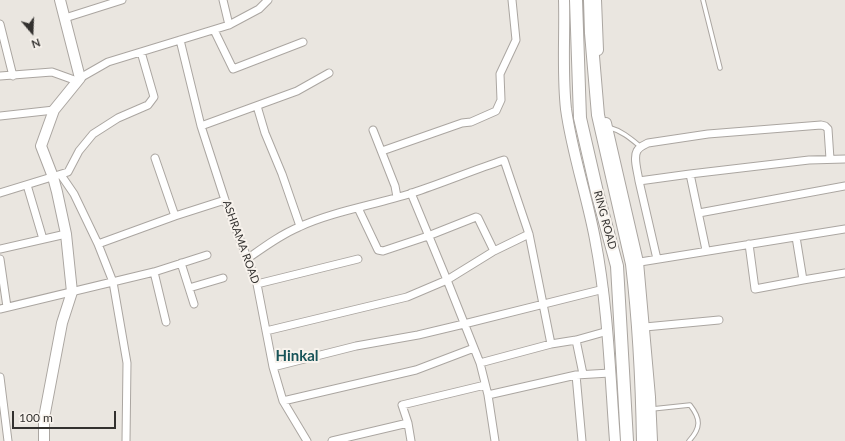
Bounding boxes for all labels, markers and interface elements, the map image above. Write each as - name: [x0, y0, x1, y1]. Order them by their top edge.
- north arrow: [12, 12, 52, 52]
- text: N: [30, 36, 42, 51]
- street label: RING ROAD: [591, 189, 619, 251]
- street label: ASHRAMA ROAD: [220, 198, 262, 286]
- district label: Hinkal: [275, 347, 319, 365]
- scale bar: [14, 403, 118, 429]
- text: 100 m: [19, 410, 53, 425]

